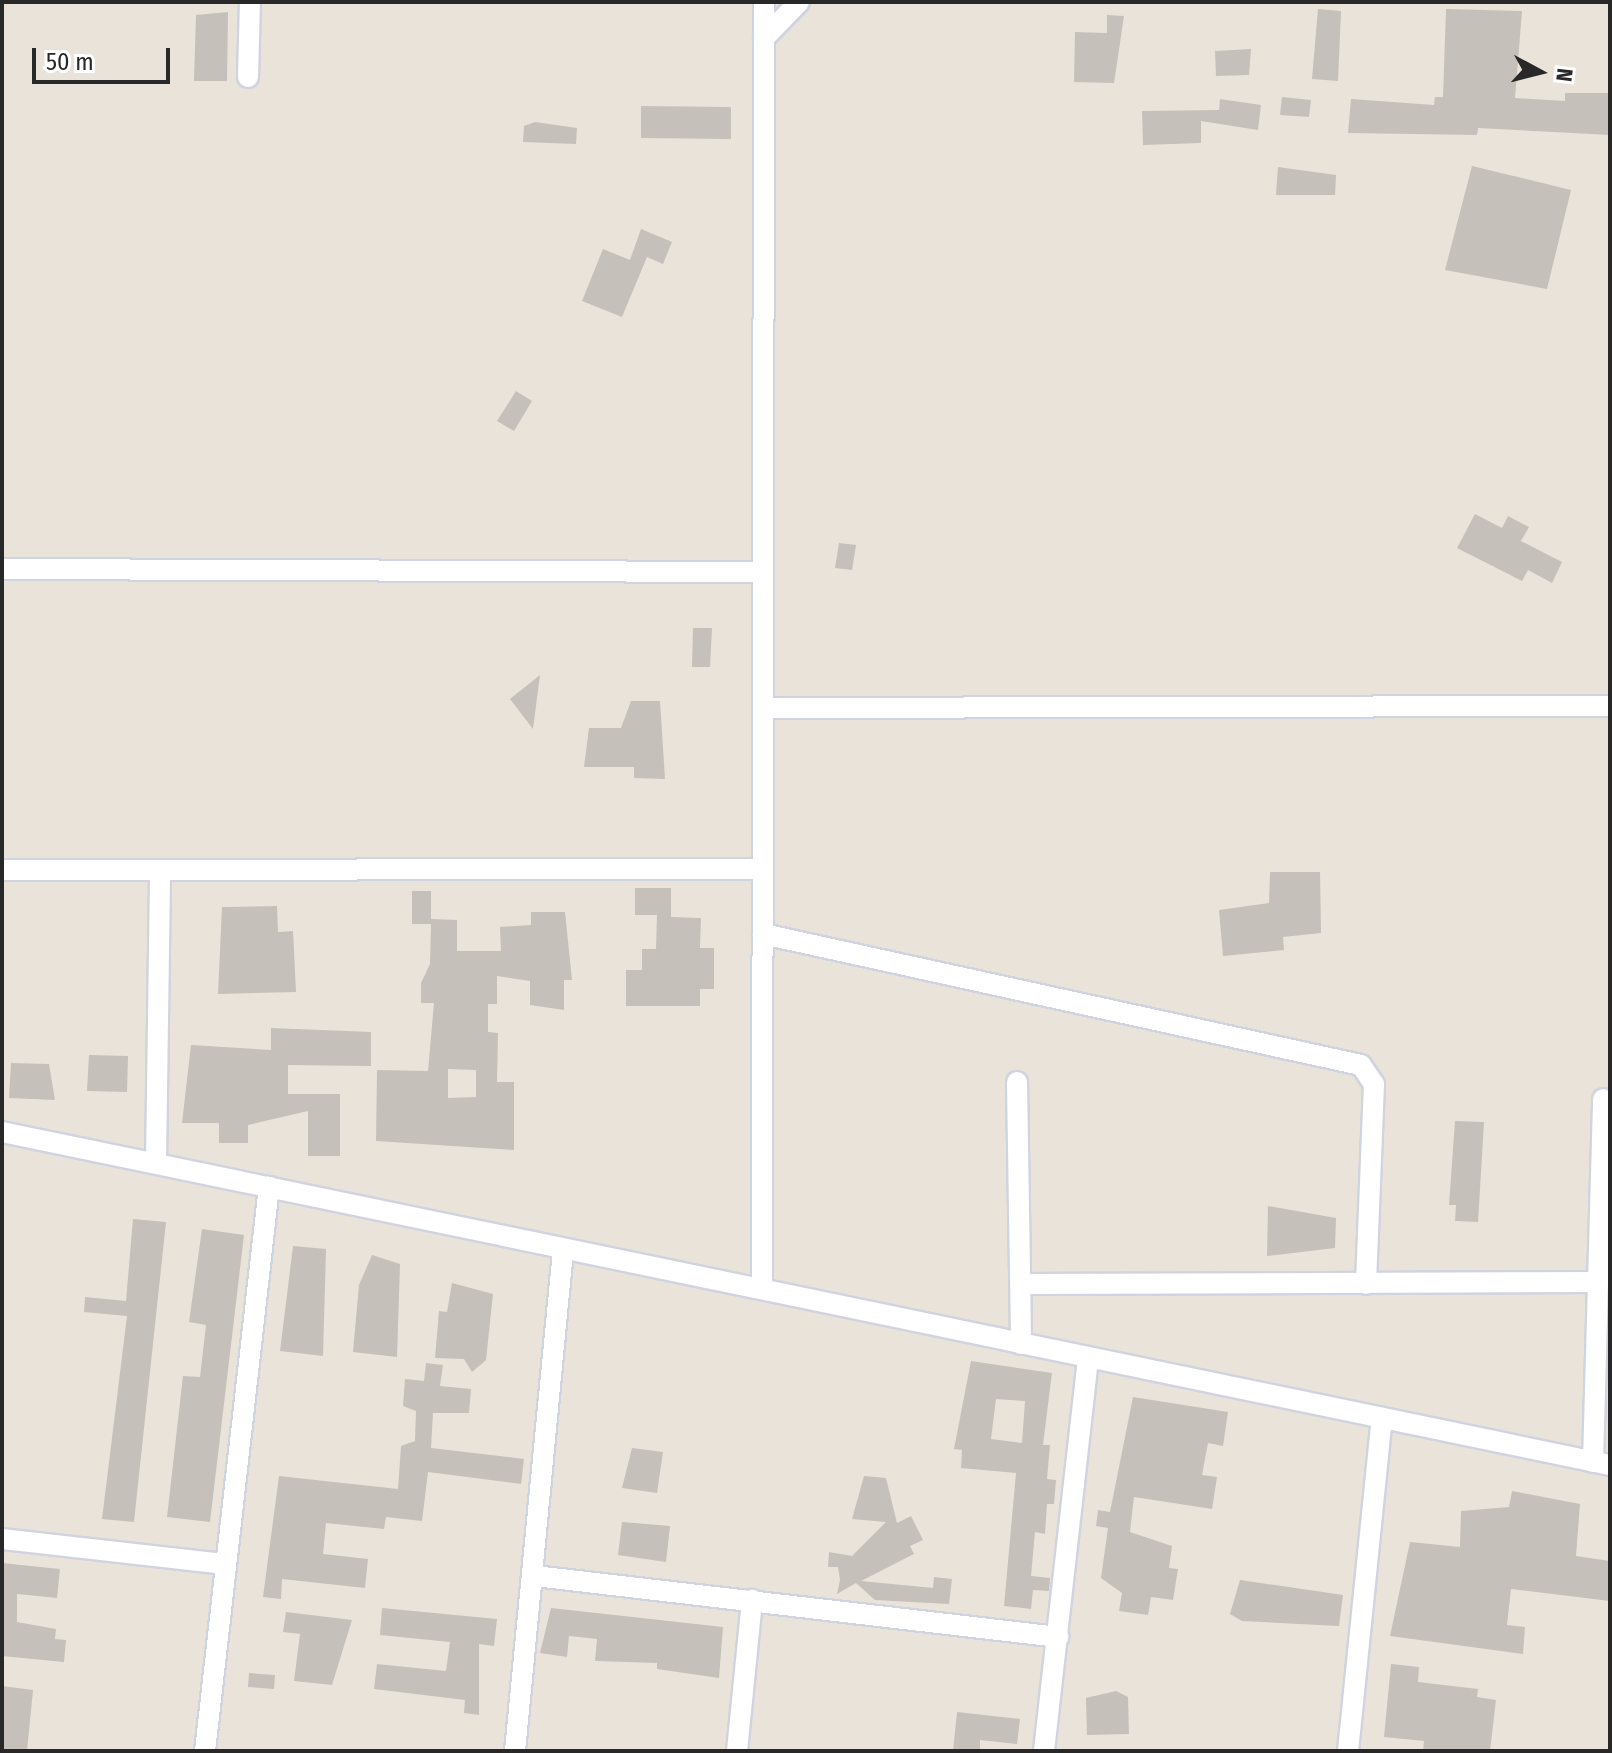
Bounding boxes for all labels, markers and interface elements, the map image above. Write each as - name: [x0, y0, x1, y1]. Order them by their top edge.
- scale bar: [36, 32, 174, 82]
- north arrow: [1500, 32, 1580, 112]
- text: 50 m: [46, 48, 94, 76]
- text: N: [1550, 67, 1579, 83]

